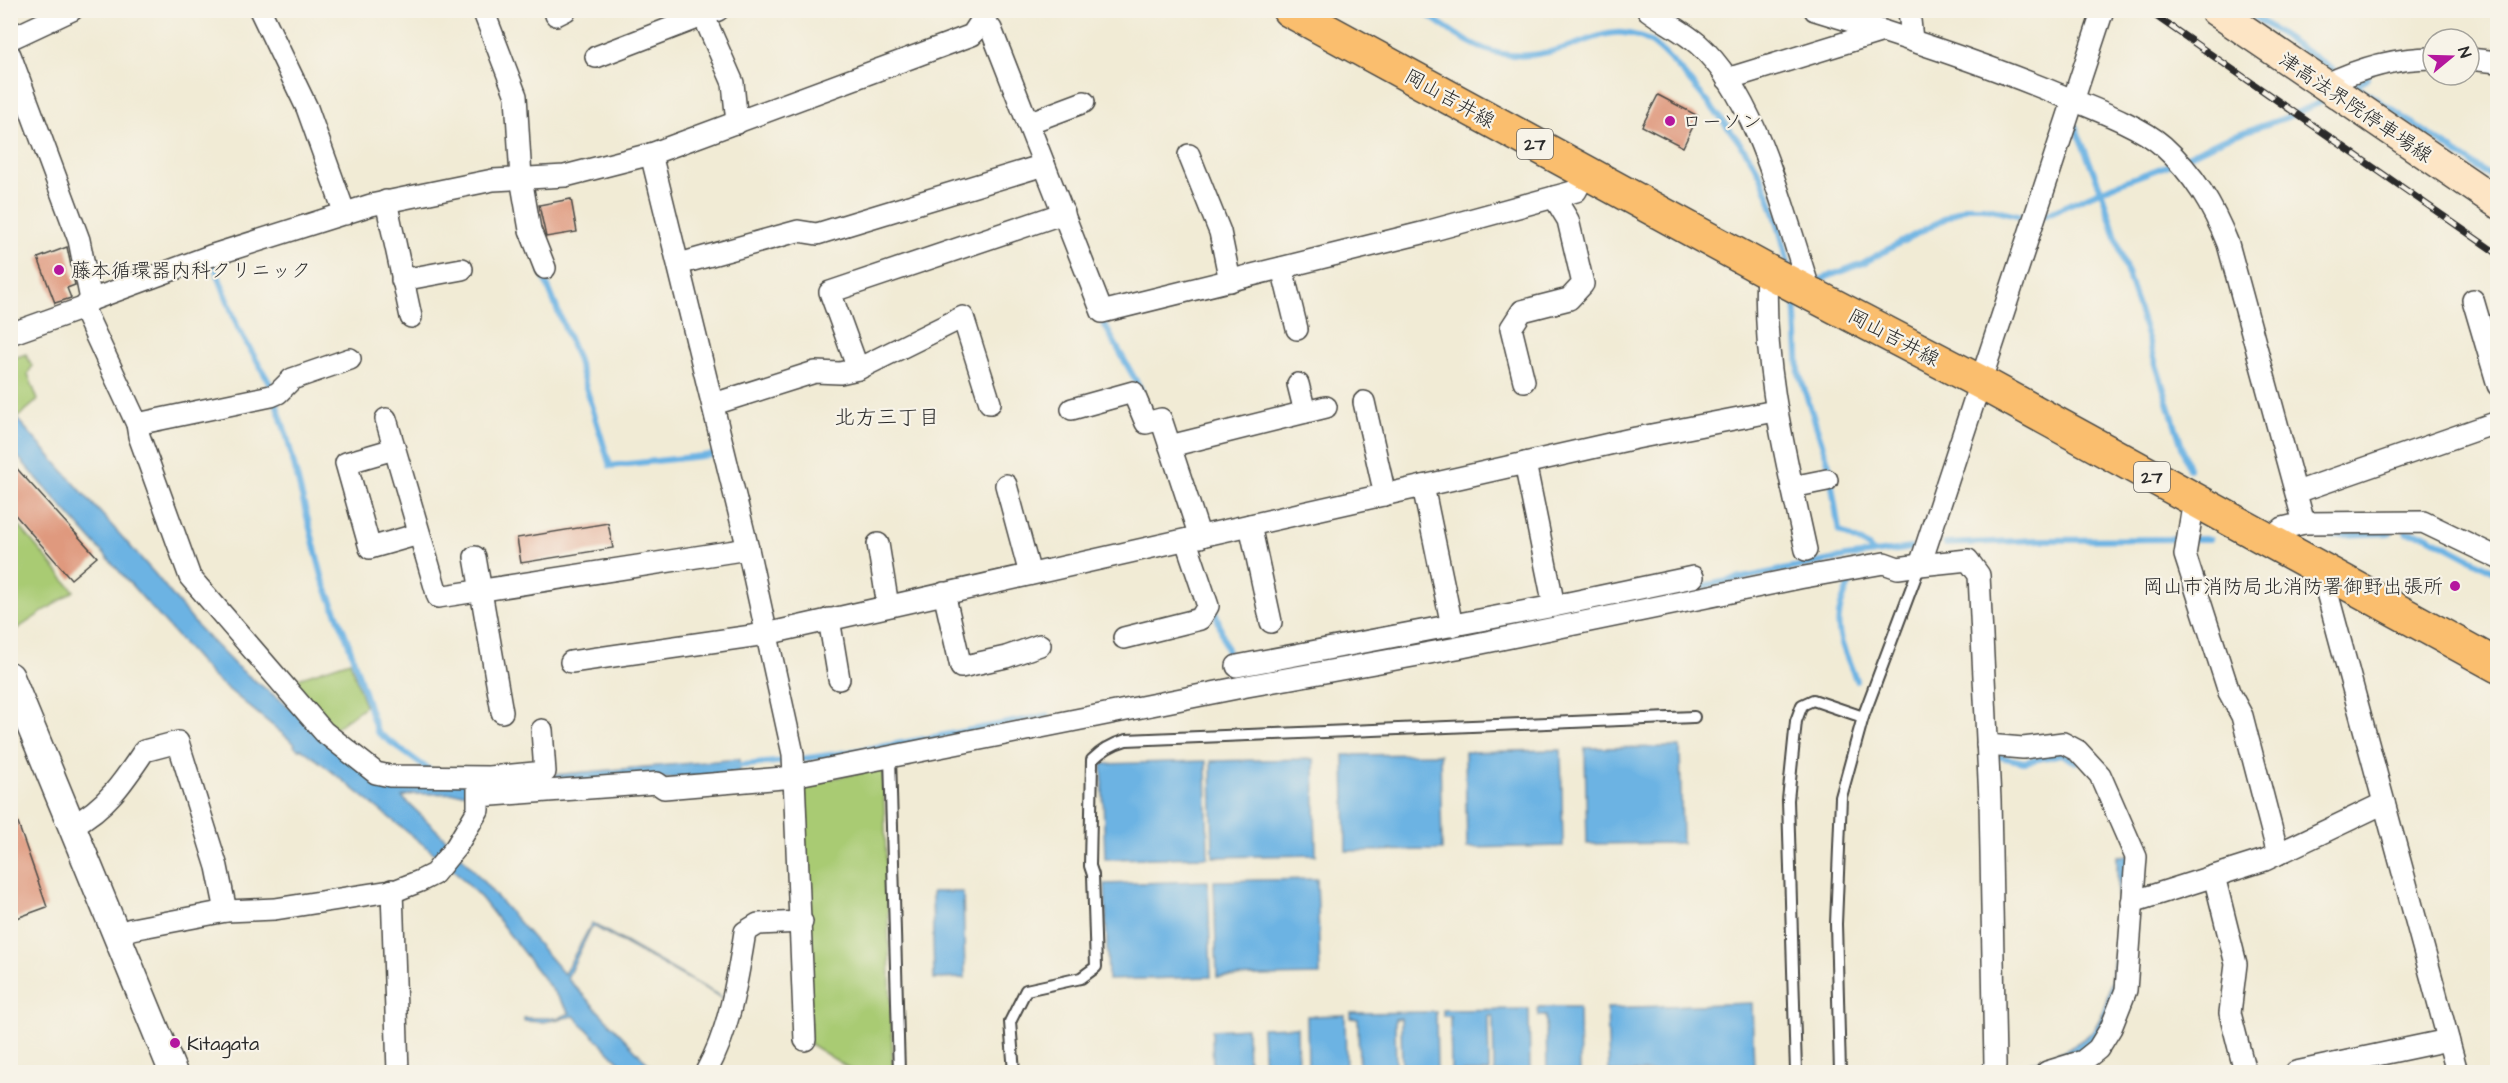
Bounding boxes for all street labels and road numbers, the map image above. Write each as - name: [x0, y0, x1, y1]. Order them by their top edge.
- street label: 津高法界院停車場線: [2273, 46, 2438, 170]
- street label: 岡山吉井線: [1399, 62, 1500, 135]
- road number: 27: [1517, 129, 1553, 159]
- street label: 岡山吉井線: [1843, 302, 1944, 374]
- road number: 27: [2134, 462, 2170, 492]

